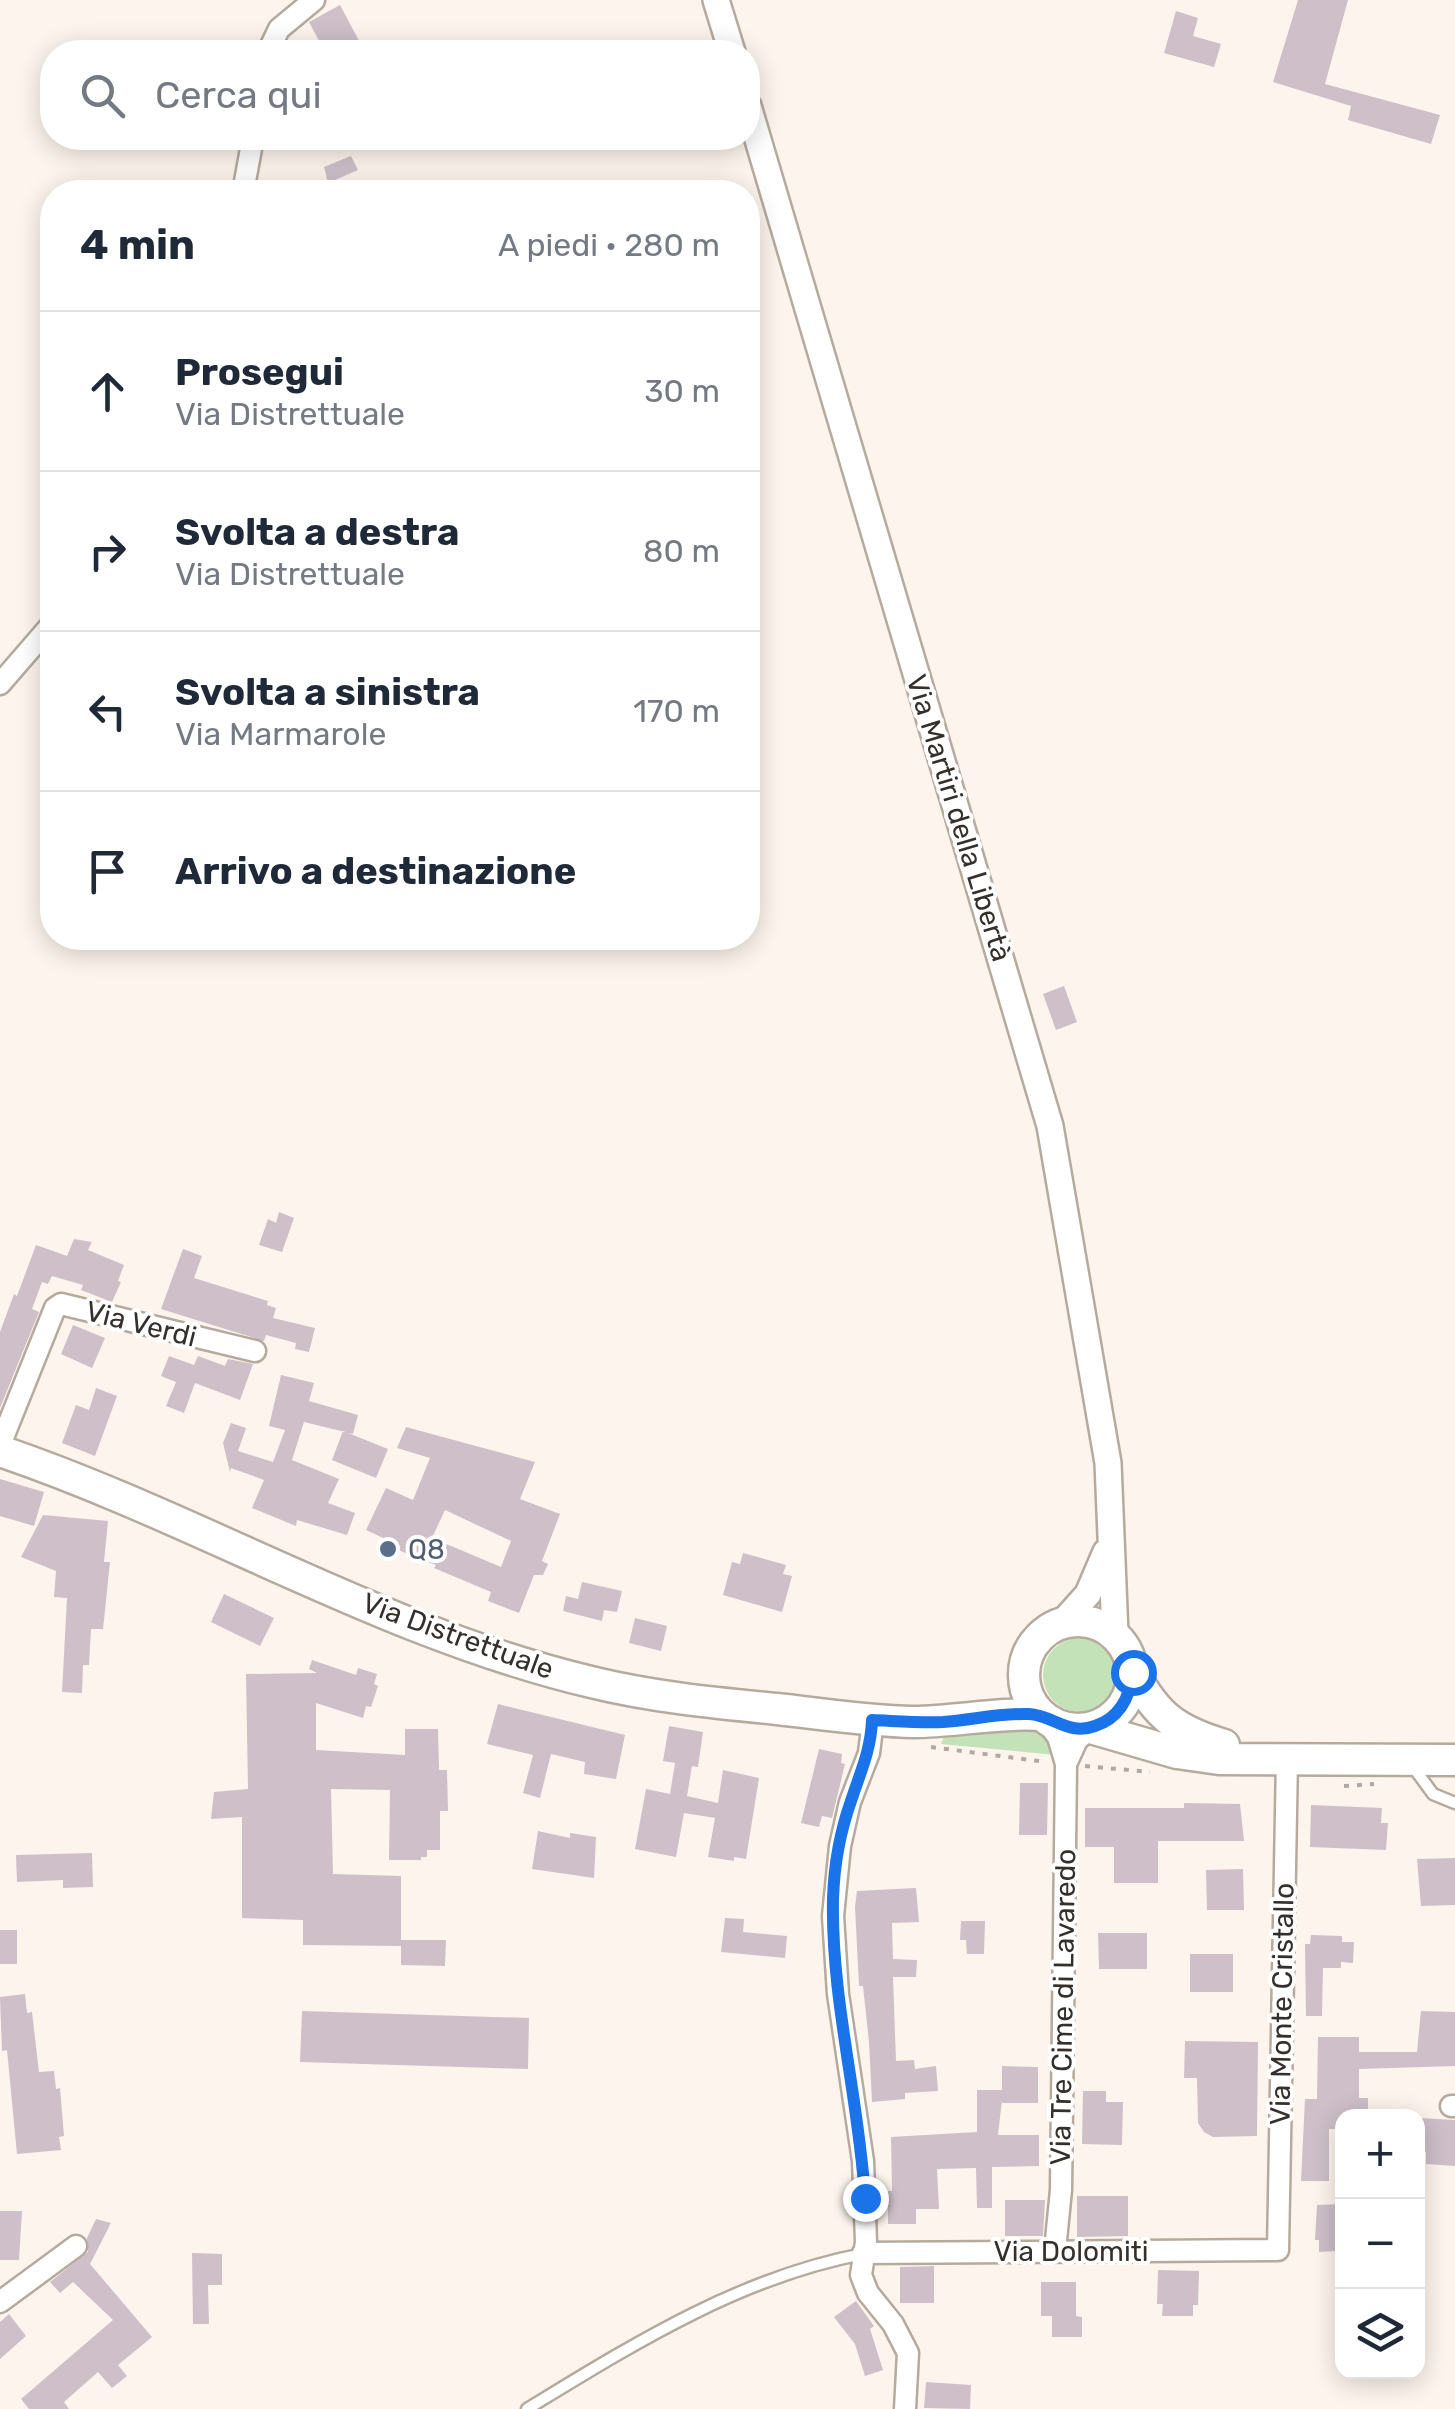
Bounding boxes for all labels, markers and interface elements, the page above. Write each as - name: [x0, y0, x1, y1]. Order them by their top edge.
- search box: [40, 40, 760, 150]
- icon: search: [75, 68, 130, 123]
- text: Cerca qui: [155, 72, 322, 118]
- text: 4 min: [80, 220, 195, 270]
- text: A piedi · 280 m: [498, 226, 720, 264]
- text: Prosegui: [175, 349, 344, 395]
- icon: ahead: [80, 364, 135, 419]
- text: 30 m: [644, 372, 720, 410]
- text: Via Distrettuale: [175, 395, 405, 433]
- text: Svolta a destra: [175, 509, 459, 555]
- icon: right: [80, 524, 135, 579]
- text: 80 m: [643, 532, 720, 570]
- text: Via Distrettuale: [175, 555, 405, 593]
- text: Svolta a sinistra: [175, 669, 480, 715]
- street label: Via Martiri della Libertà: [900, 671, 1018, 965]
- icon: left: [80, 684, 135, 739]
- text: 170 m: [633, 692, 720, 730]
- text: Via Marmarole: [175, 715, 386, 753]
- icon: arrive: [80, 844, 135, 899]
- text: Arrivo a destinazione: [175, 848, 576, 894]
- street label: Via Verdi: [82, 1294, 200, 1354]
- place label: Q8: [408, 1533, 445, 1566]
- marker: Q8: [377, 1538, 399, 1560]
- street label: Via Distrettuale: [358, 1586, 558, 1686]
- route start: [1111, 1650, 1157, 1696]
- street label: Via Tre Cime di Lavaredo: [1044, 1848, 1082, 2166]
- street label: Via Monte Cristallo: [1263, 1883, 1301, 2125]
- map controls: [1335, 2109, 1425, 2379]
- button: +: [1335, 2109, 1425, 2199]
- route end: [843, 2176, 889, 2222]
- button: −: [1335, 2199, 1425, 2289]
- street label: Via Dolomiti: [994, 2235, 1148, 2268]
- button: layers: [1335, 2289, 1425, 2379]

